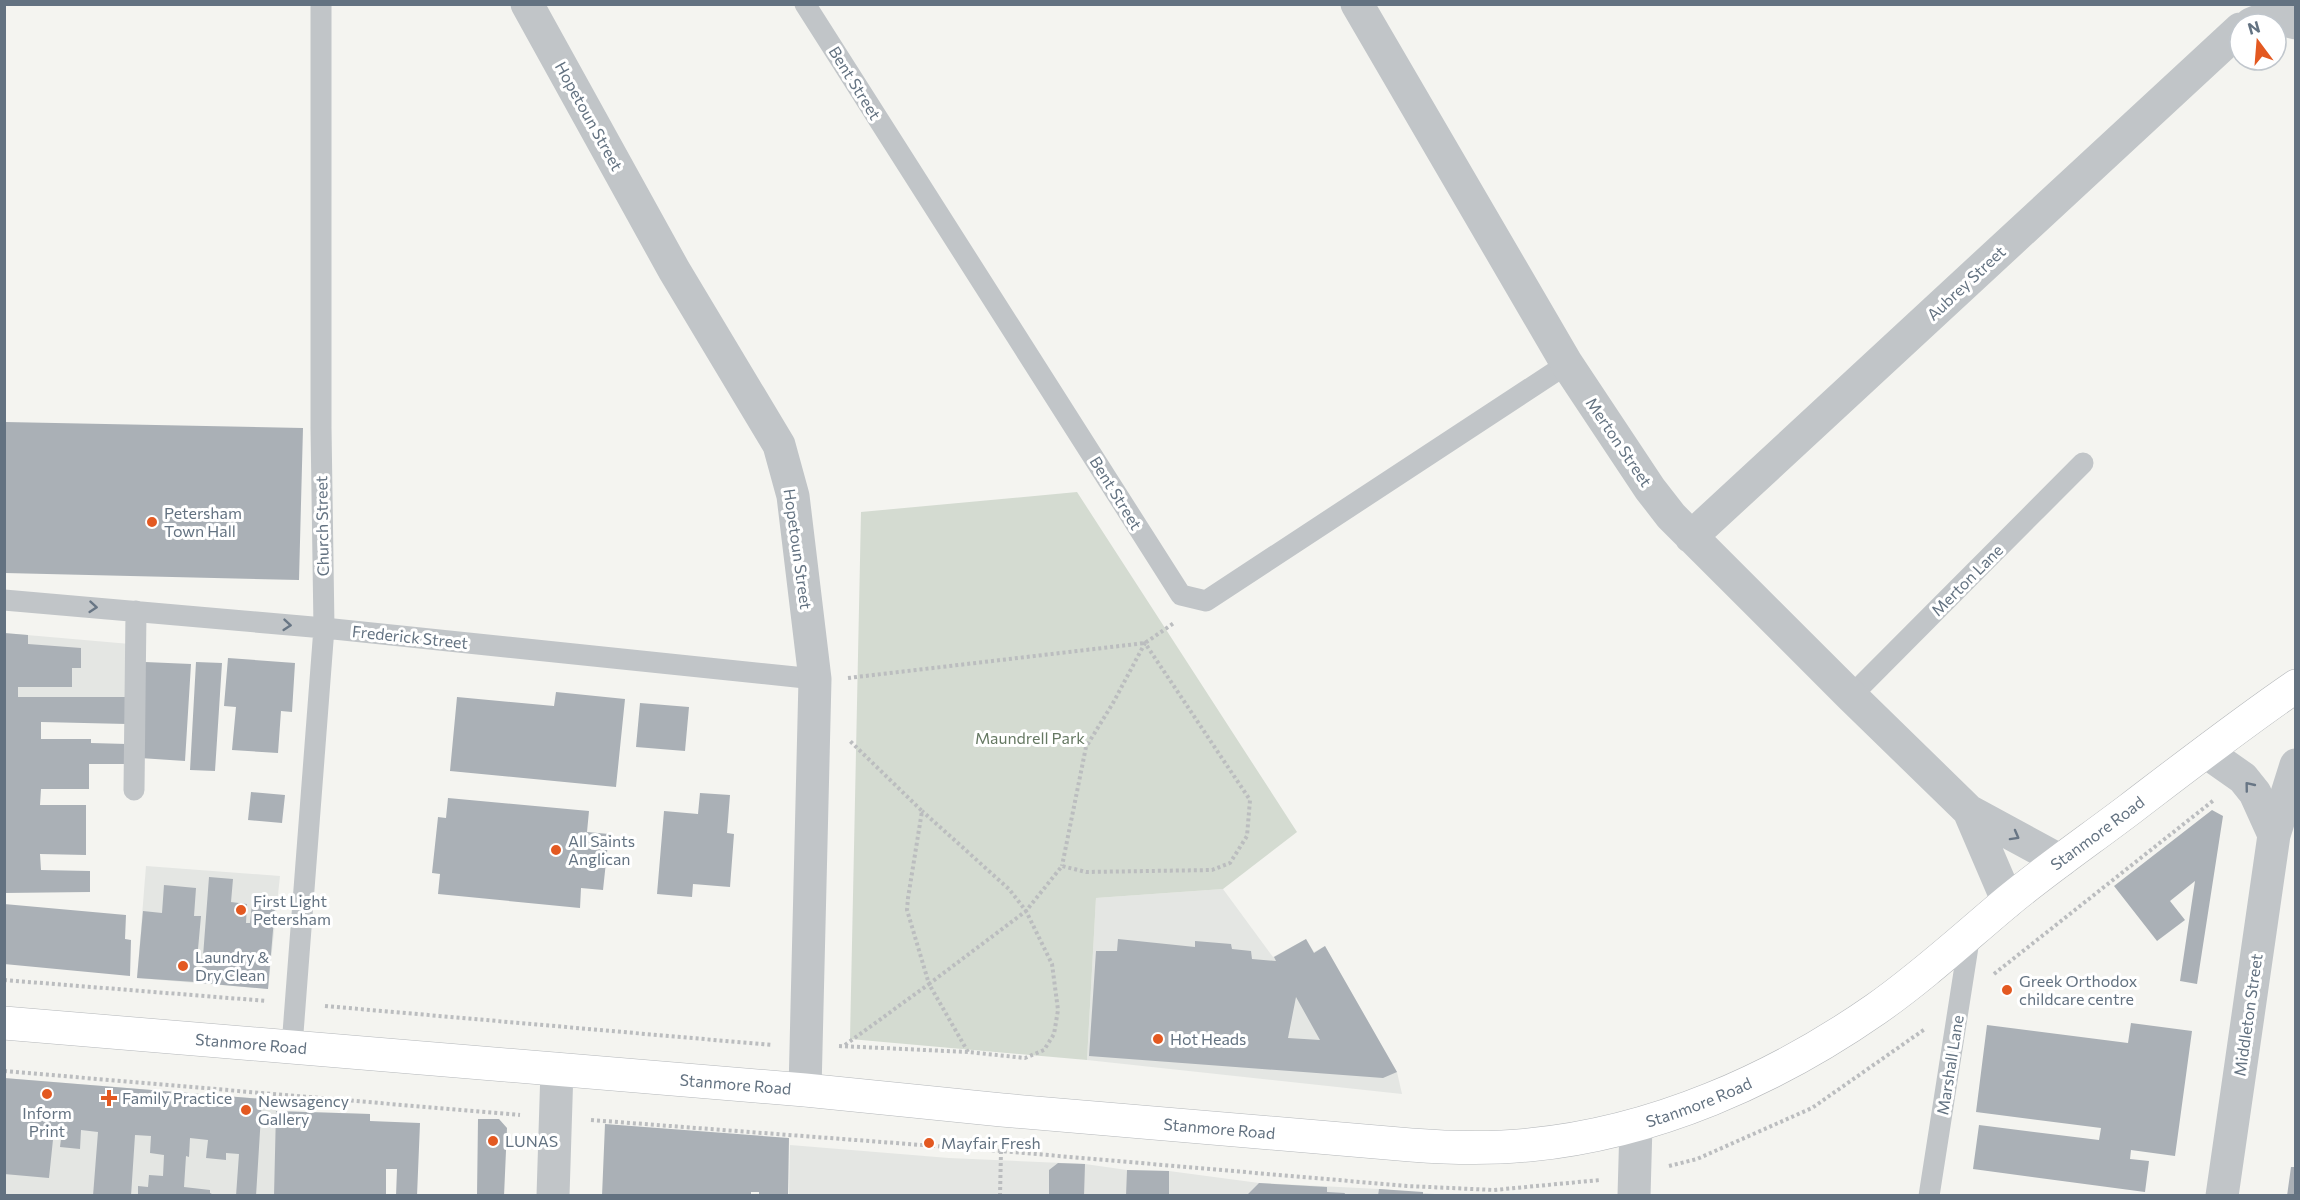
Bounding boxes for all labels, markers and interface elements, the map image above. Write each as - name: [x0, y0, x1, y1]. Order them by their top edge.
- north arrow: [2228, 12, 2288, 72]
- text: N: [2245, 16, 2262, 38]
- street label: Bent Street: [825, 43, 886, 123]
- street label: Hopetoun Street: [552, 58, 627, 174]
- street label: Aubrey Street: [1923, 241, 2009, 324]
- street label: Merton Street: [1583, 393, 1656, 490]
- street label: Bent Street: [1086, 453, 1147, 533]
- street label: Church Street: [311, 475, 332, 576]
- street label: Hopetoun Street: [781, 487, 816, 611]
- place label: Petersham Town Hall: [164, 503, 242, 540]
- marker: Petersham Town Hall: [145, 515, 159, 529]
- street label: Merton Lane: [1927, 540, 2006, 619]
- one-way arrow: [88, 600, 97, 613]
- one-way arrow: [282, 618, 291, 631]
- street label: Frederick Street: [351, 621, 469, 652]
- park label: Maundrell Park: [975, 728, 1085, 747]
- one-way arrow: [2245, 782, 2256, 793]
- street label: Stanmore Road: [2046, 792, 2148, 874]
- one-way arrow: [2009, 829, 2019, 840]
- place label: All Saints Anglican: [568, 831, 635, 868]
- marker: All Saints Anglican: [549, 843, 563, 857]
- place label: First Light Petersham: [253, 891, 331, 928]
- marker: First Light Petersham: [234, 903, 248, 917]
- place label: Laundry & Dry Clean: [195, 947, 270, 984]
- street label: Middleton Street: [2229, 952, 2266, 1078]
- marker: Laundry & Dry Clean: [176, 959, 190, 973]
- place label: Greek Orthodox childcare centre: [2019, 971, 2138, 1008]
- marker: Greek Orthodox childcare centre: [2000, 983, 2014, 997]
- street label: Marshall Lane: [1932, 1014, 1967, 1116]
- street label: Stanmore Road: [195, 1029, 308, 1057]
- place label: Hot Heads: [1170, 1029, 1246, 1048]
- marker: Hot Heads: [1151, 1032, 1165, 1046]
- street label: Stanmore Road: [679, 1070, 792, 1098]
- street label: Stanmore Road: [1643, 1073, 1754, 1131]
- marker: Inform Print: [40, 1087, 54, 1101]
- place label: Family Practice: [122, 1088, 232, 1107]
- marker: Family Practice: [100, 1089, 118, 1107]
- place label: Newsagency Gallery: [258, 1091, 349, 1128]
- place label: Inform Print: [22, 1103, 72, 1140]
- marker: Newsagency Gallery: [239, 1103, 253, 1117]
- street label: Stanmore Road: [1163, 1114, 1276, 1142]
- place label: LUNAS: [505, 1131, 558, 1150]
- place label: Mayfair Fresh: [941, 1133, 1041, 1152]
- marker: LUNAS: [486, 1134, 500, 1148]
- marker: Mayfair Fresh: [922, 1136, 936, 1150]

